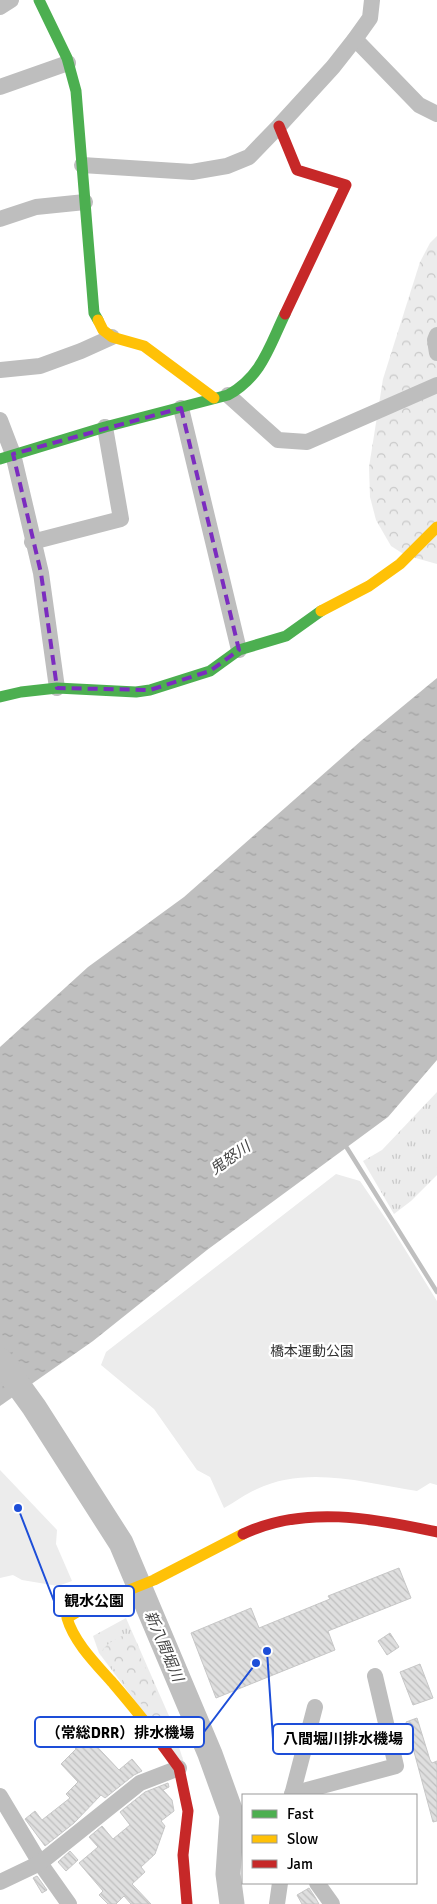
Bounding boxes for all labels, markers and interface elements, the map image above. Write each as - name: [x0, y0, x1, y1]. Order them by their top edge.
- water label: 鬼怒川: [206, 1137, 255, 1178]
- park label: 橋本運動公園: [270, 1343, 354, 1360]
- callout: 観水公園: [54, 1586, 134, 1616]
- text: 観水公園: [64, 1592, 124, 1610]
- water label: 新八間堀川: [141, 1608, 188, 1686]
- callout: （常総DRR）排水機場: [35, 1717, 204, 1747]
- text: （常総DRR）排水機場: [46, 1724, 194, 1742]
- callout: 八間堀川排水機場: [273, 1724, 413, 1754]
- text: 八間堀川排水機場: [283, 1730, 403, 1748]
- legend: [242, 1794, 417, 1884]
- text: Fast: [287, 1805, 314, 1823]
- text: Slow: [287, 1830, 318, 1848]
- text: Jam: [287, 1855, 313, 1873]

